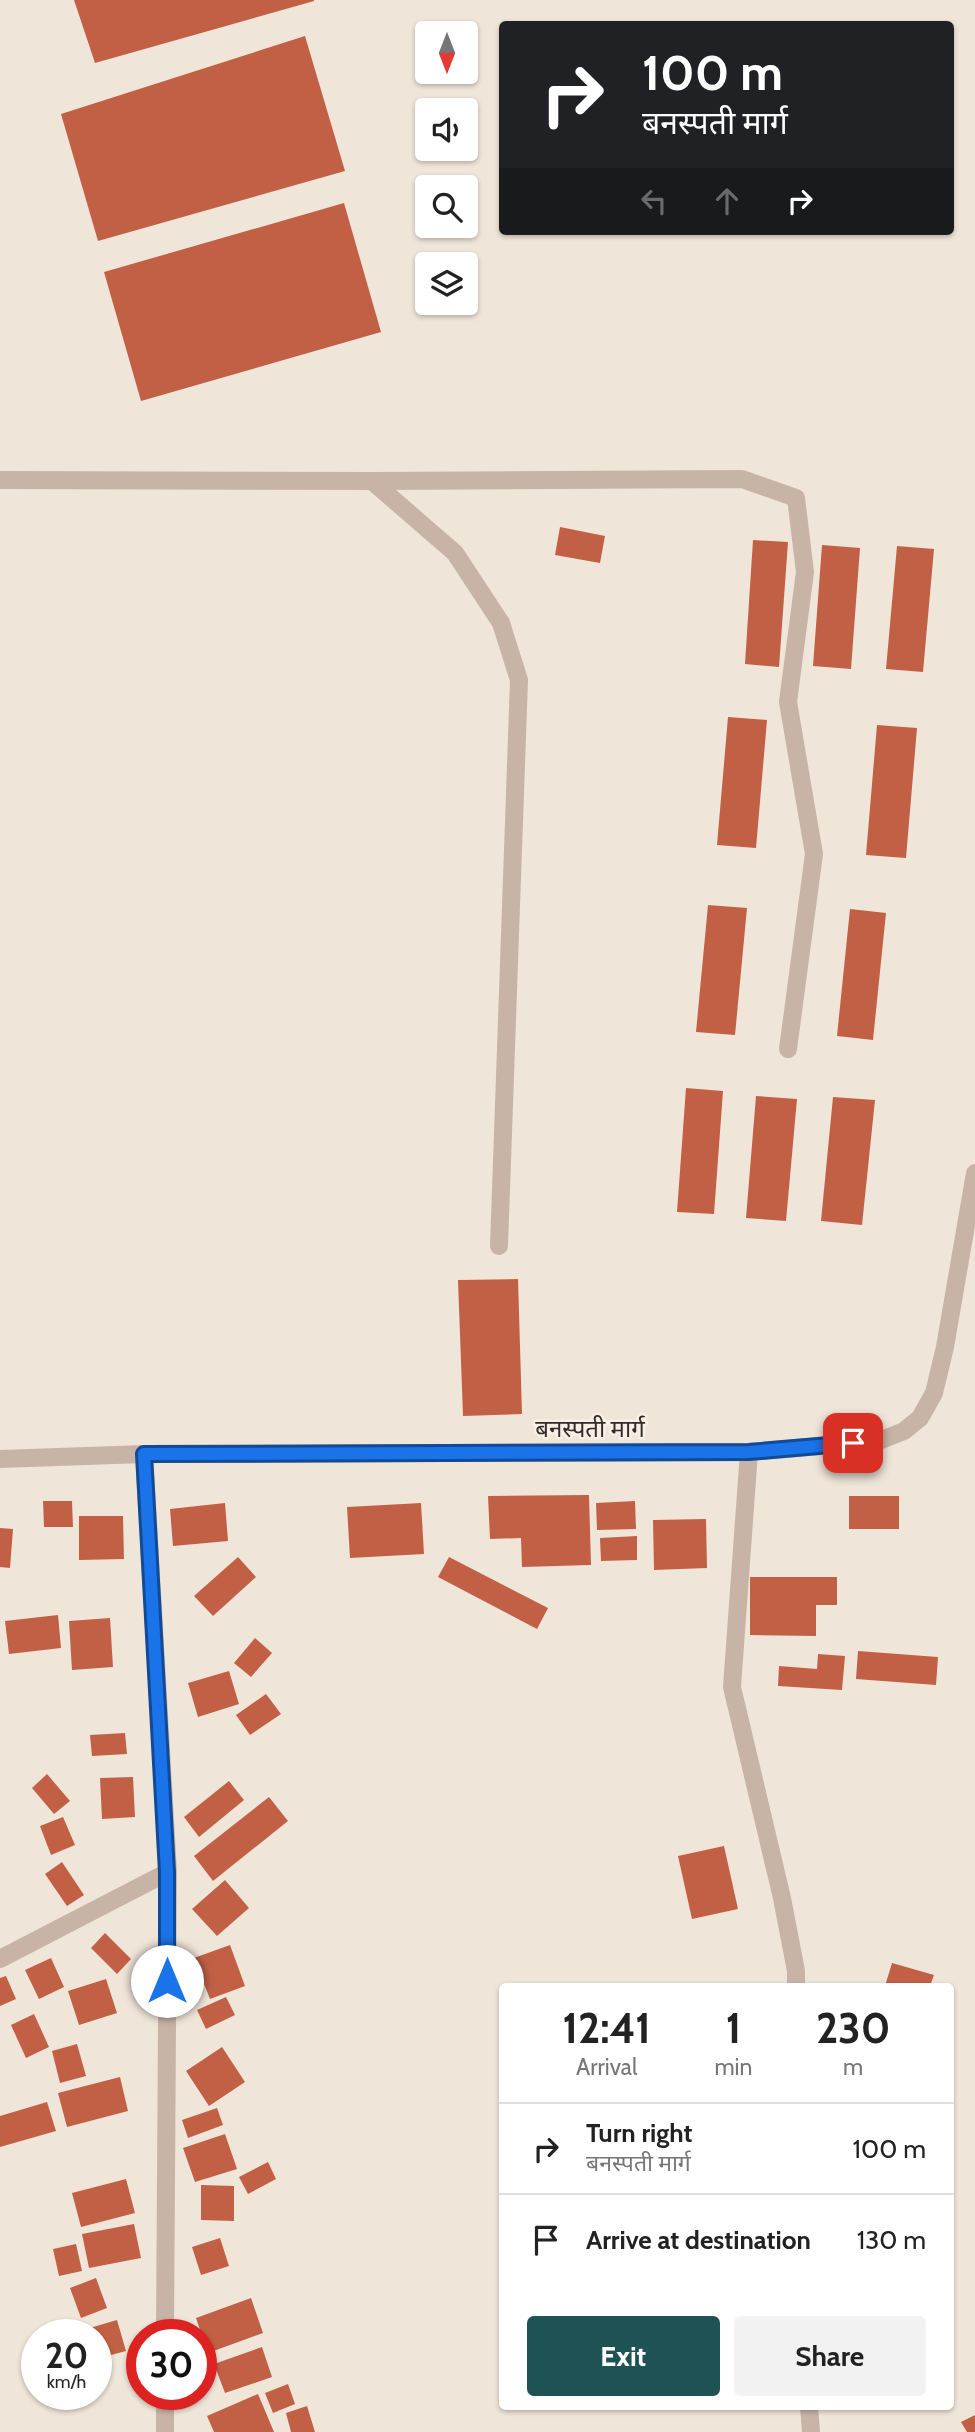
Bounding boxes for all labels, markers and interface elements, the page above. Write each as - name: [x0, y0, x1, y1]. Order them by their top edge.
- north arrow: [415, 21, 478, 84]
- map controls: [415, 21, 478, 315]
- text: 100 m: [642, 43, 783, 102]
- icon: right: [527, 49, 618, 140]
- button: sound: [415, 98, 478, 161]
- text: बनस्पती मार्ग: [642, 103, 788, 142]
- button: search: [415, 175, 478, 238]
- icon: left: [635, 182, 673, 220]
- icon: ahead: [708, 182, 746, 220]
- icon: right: [781, 182, 819, 220]
- button: layers: [415, 252, 478, 315]
- pin: [823, 1413, 883, 1473]
- street label: बनस्पती मार्ग: [535, 1414, 646, 1443]
- icon: arrive: [834, 1424, 872, 1462]
- position arrow: [130, 1944, 204, 2018]
- text: 12:41: [563, 2002, 651, 2054]
- text: 1: [726, 2002, 741, 2054]
- text: 230: [816, 2002, 890, 2054]
- text: Arrival: [576, 2053, 637, 2081]
- text: min: [714, 2053, 752, 2081]
- text: m: [843, 2053, 863, 2081]
- text: Turn right: [586, 2117, 692, 2149]
- icon: right: [527, 2130, 565, 2168]
- text: 100 m: [853, 2133, 926, 2165]
- text: बनस्पती मार्ग: [586, 2149, 691, 2177]
- icon: arrive: [527, 2221, 565, 2259]
- text: Arrive at destination: [586, 2224, 811, 2256]
- text: 130 m: [857, 2224, 926, 2256]
- button: Exit: [527, 2316, 720, 2396]
- button: Share: [734, 2316, 926, 2396]
- speed limit sign: 30: [126, 2319, 217, 2410]
- text: 20: [45, 2334, 88, 2377]
- text: km/h: [47, 2371, 86, 2393]

